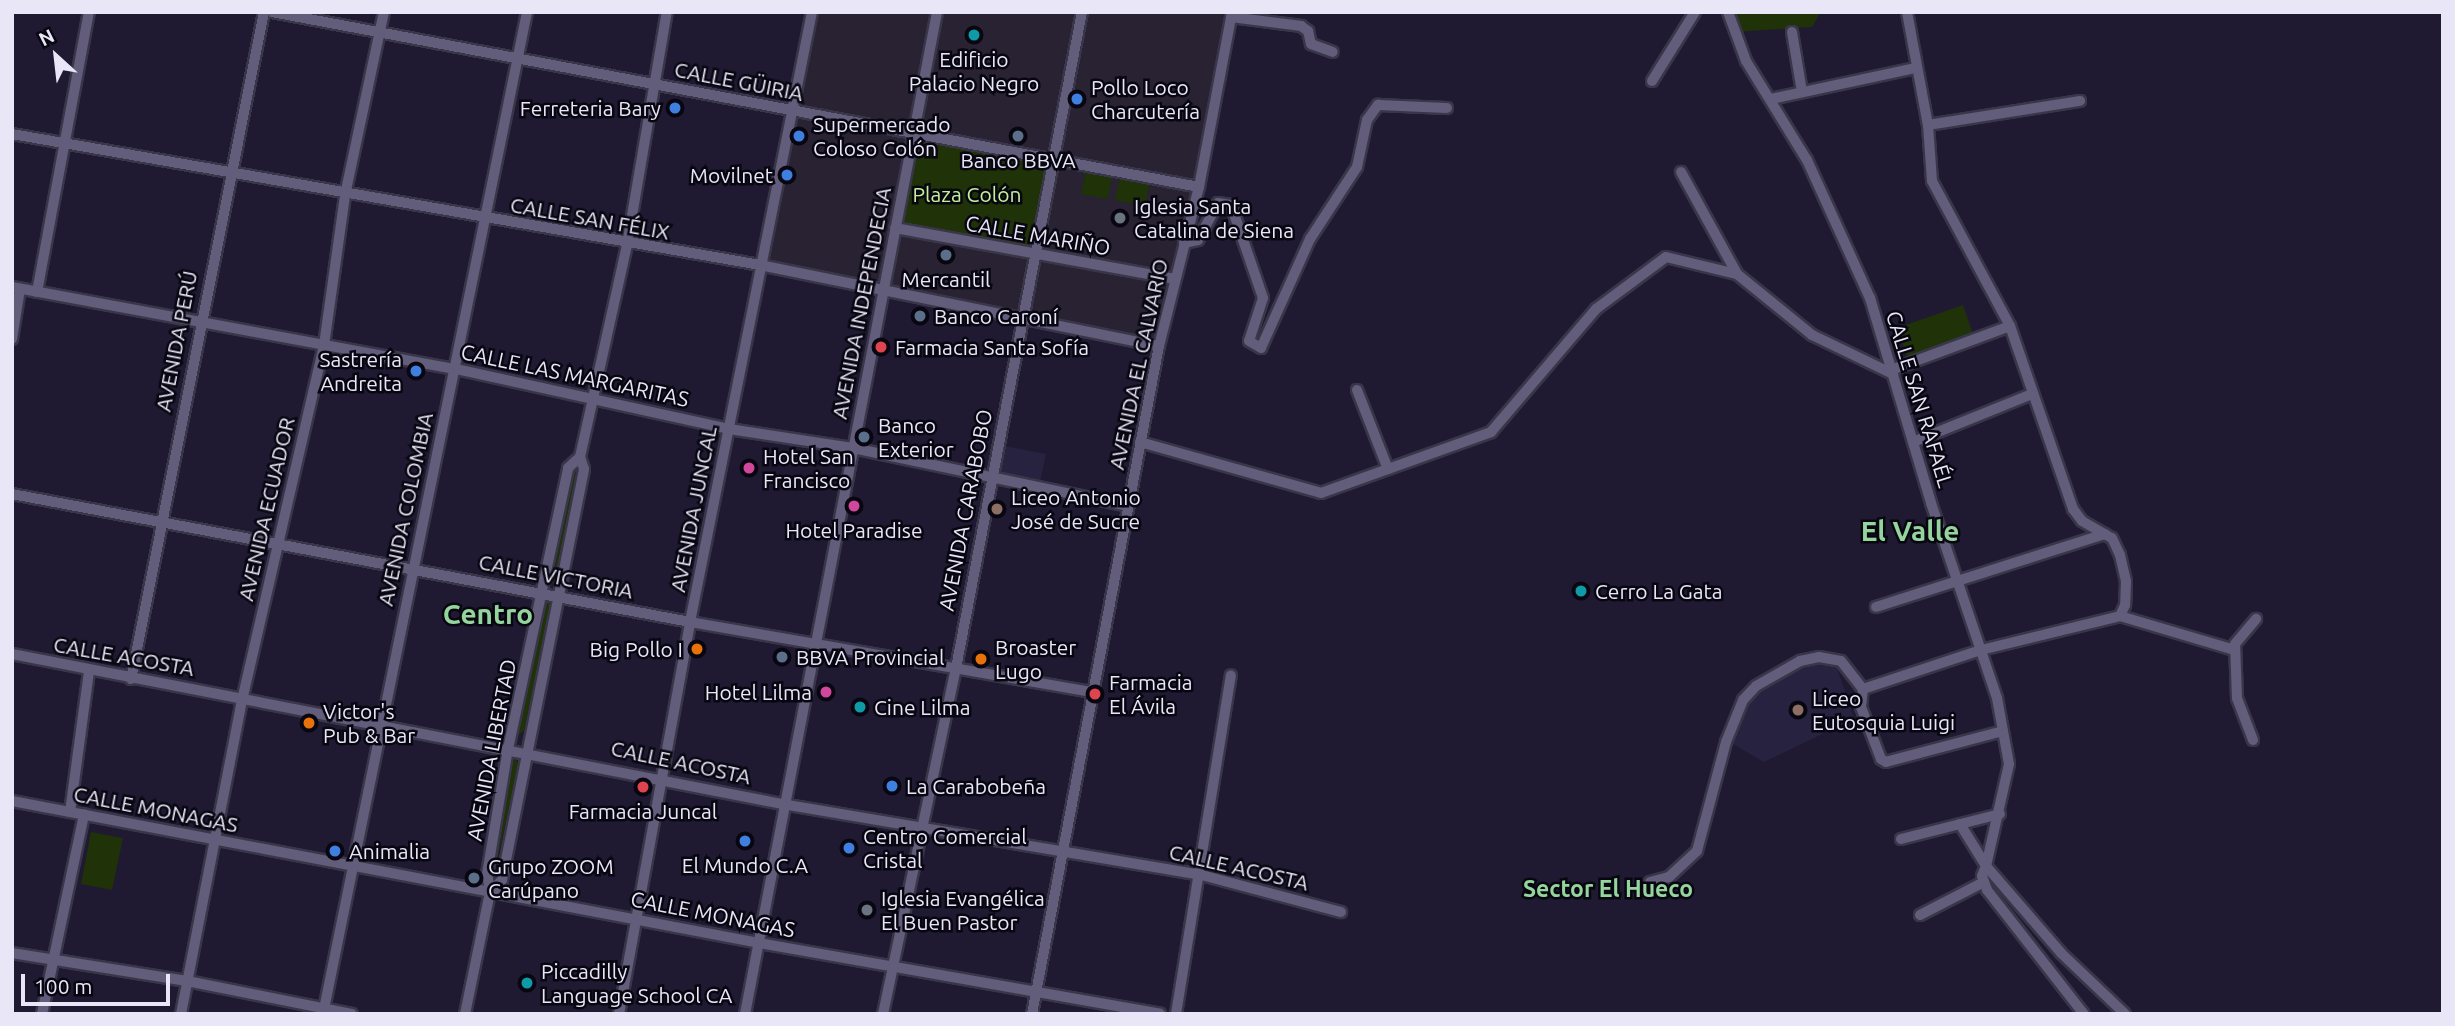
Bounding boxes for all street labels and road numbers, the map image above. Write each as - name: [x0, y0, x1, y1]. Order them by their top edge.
- street label: CALLE GÜIRIA: [672, 56, 806, 106]
- street label: AVENIDA INDEPENDECIA: [826, 185, 896, 421]
- street label: CALLE SAN FÉLIX: [508, 192, 672, 244]
- street label: CALLE MARIÑO: [964, 210, 1112, 260]
- street label: AVENIDA EL CALVARIO: [1103, 256, 1173, 472]
- street label: AVENIDA PERÚ: [150, 268, 202, 414]
- street label: CALLE SAN RAFAÉL: [1881, 308, 1959, 490]
- street label: CALLE LAS MARGARITAS: [459, 339, 691, 411]
- street label: AVENIDA CARABOBO: [933, 407, 997, 613]
- street label: AVENIDA COLOMBIA: [372, 410, 438, 608]
- street label: AVENIDA ECUADOR: [233, 415, 299, 603]
- street label: AVENIDA JUNCAL: [665, 424, 721, 594]
- street label: CALLE VICTORIA: [477, 549, 635, 603]
- street label: CALLE ACOSTA: [52, 631, 196, 681]
- street label: AVENIDA LIBERTAD: [461, 657, 521, 843]
- street label: CALLE ACOSTA: [609, 735, 753, 789]
- street label: CALLE MONAGAS: [72, 781, 240, 837]
- street label: CALLE ACOSTA: [1167, 839, 1311, 895]
- street label: CALLE MONAGAS: [629, 886, 797, 942]

